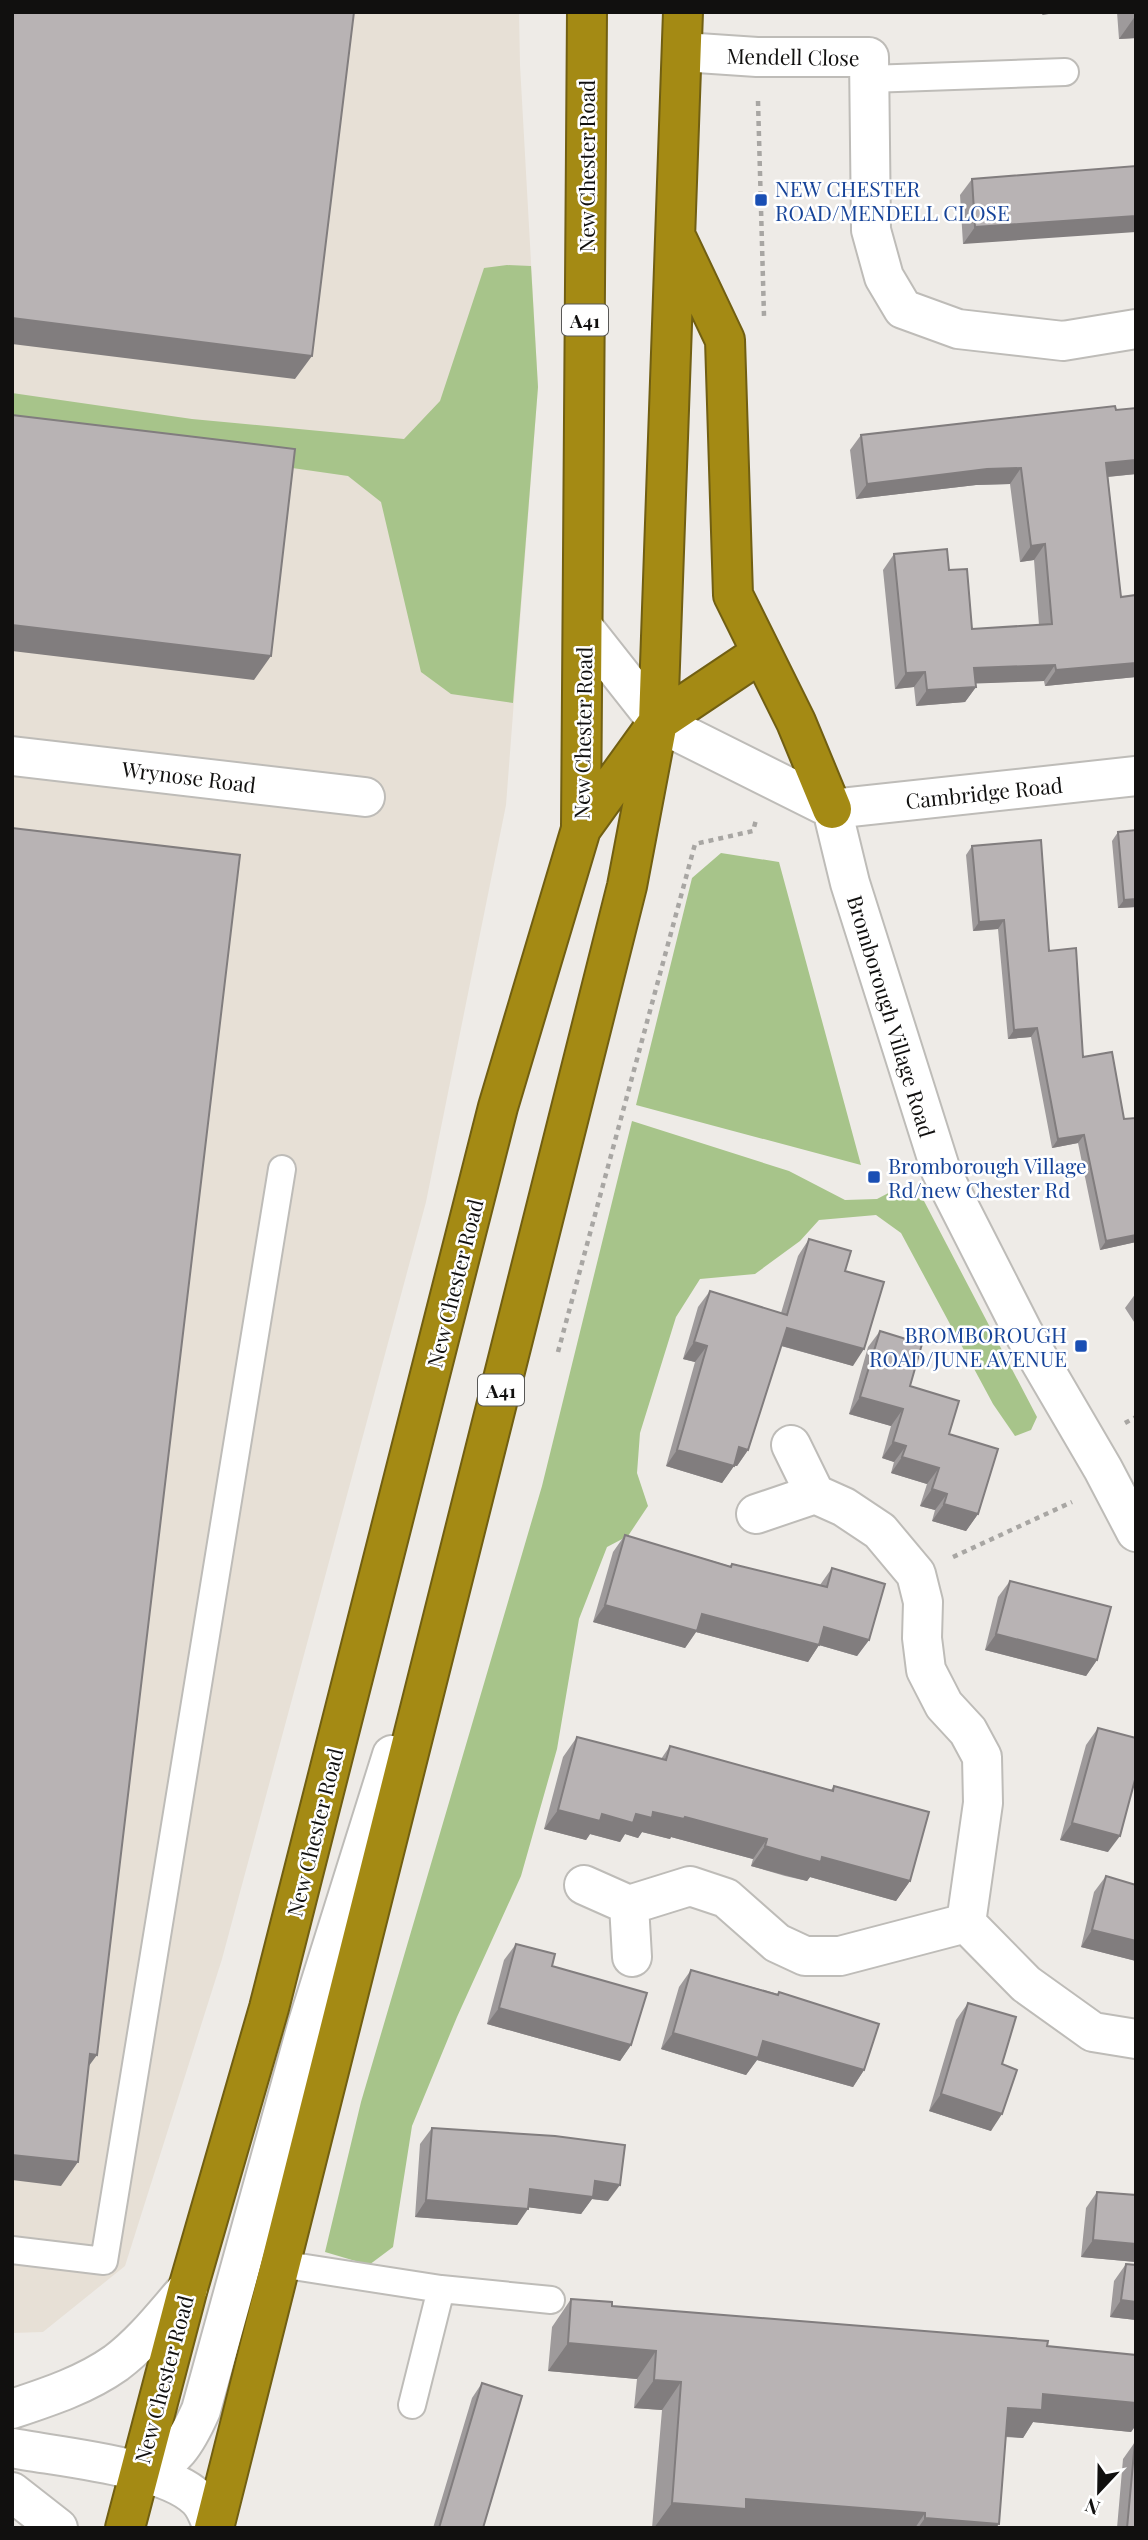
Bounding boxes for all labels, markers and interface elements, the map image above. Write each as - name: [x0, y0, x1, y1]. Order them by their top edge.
- street label: Mendell Close: [726, 41, 860, 71]
- street label: New Chester Road: [572, 80, 600, 252]
- place label: NEW CHESTER ROAD/MENDELL CLOSE: [775, 174, 1010, 226]
- marker: NEW CHESTER ROAD/MENDELL CLOSE: [753, 192, 769, 208]
- road number: A41: [562, 304, 608, 336]
- street label: New Chester Road: [566, 646, 598, 820]
- street label: Wrynose Road: [119, 754, 258, 798]
- street label: Cambridge Road: [904, 770, 1064, 814]
- street label: Bromborough Village Road: [842, 892, 942, 1140]
- place label: Bromborough Village Rd/new Chester Rd: [888, 1151, 1087, 1203]
- marker: Bromborough Village Rd/new Chester Rd: [866, 1169, 882, 1185]
- street label: New Chester Road: [420, 1196, 488, 1370]
- place label: BROMBOROUGH ROAD/JUNE AVENUE: [869, 1320, 1067, 1372]
- marker: BROMBOROUGH ROAD/JUNE AVENUE: [1073, 1338, 1089, 1354]
- road number: A41: [478, 1374, 524, 1406]
- street label: New Chester Road: [280, 1745, 348, 1919]
- street label: New Chester Road: [127, 2292, 199, 2466]
- north arrow: [1064, 2456, 1134, 2526]
- text: N: [1081, 2493, 1103, 2522]

